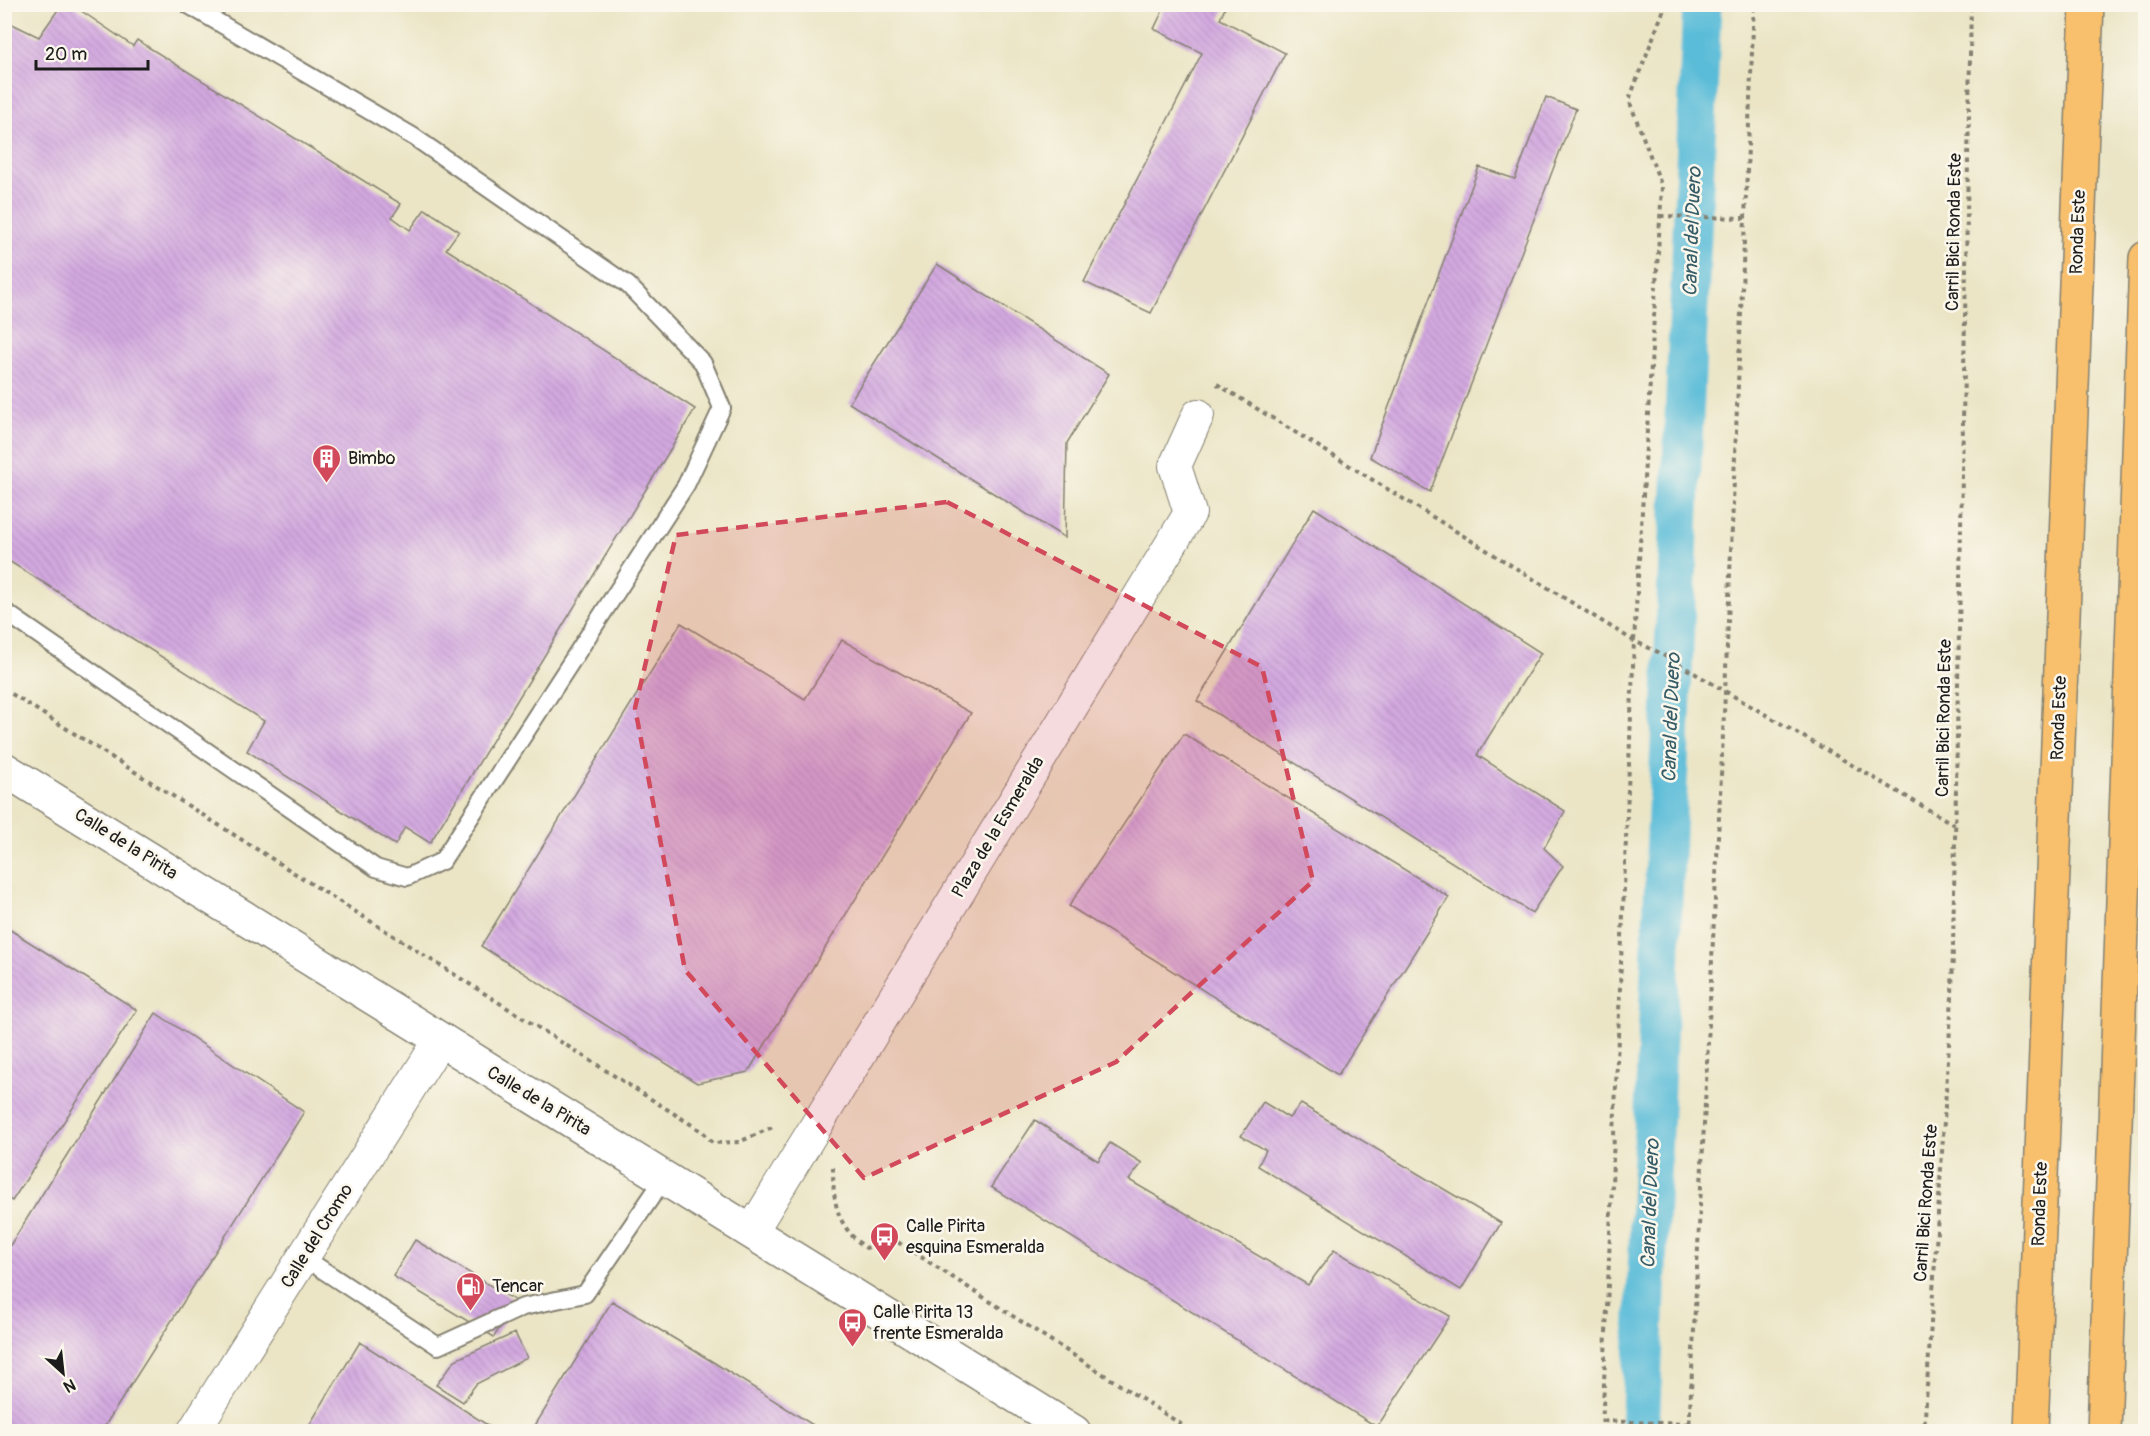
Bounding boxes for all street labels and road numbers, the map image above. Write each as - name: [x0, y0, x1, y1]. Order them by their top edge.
- street label: Carril Bici Ronda Este: [1941, 153, 1967, 311]
- street label: Ronda Este: [2065, 189, 2091, 275]
- street label: Carril Bici Ronda Este: [1931, 639, 1957, 797]
- street label: Ronda Este: [2046, 675, 2072, 761]
- street label: Plaza de la Esmeralda: [947, 752, 1049, 902]
- street label: Calle de la Pirita: [70, 803, 182, 885]
- street label: Calle de la Pirita: [483, 1061, 595, 1141]
- street label: Carril Bici Ronda Este: [1909, 1123, 1943, 1283]
- street label: Ronda Este: [2027, 1161, 2053, 1247]
- street label: Calle del Cromo: [276, 1179, 358, 1292]

